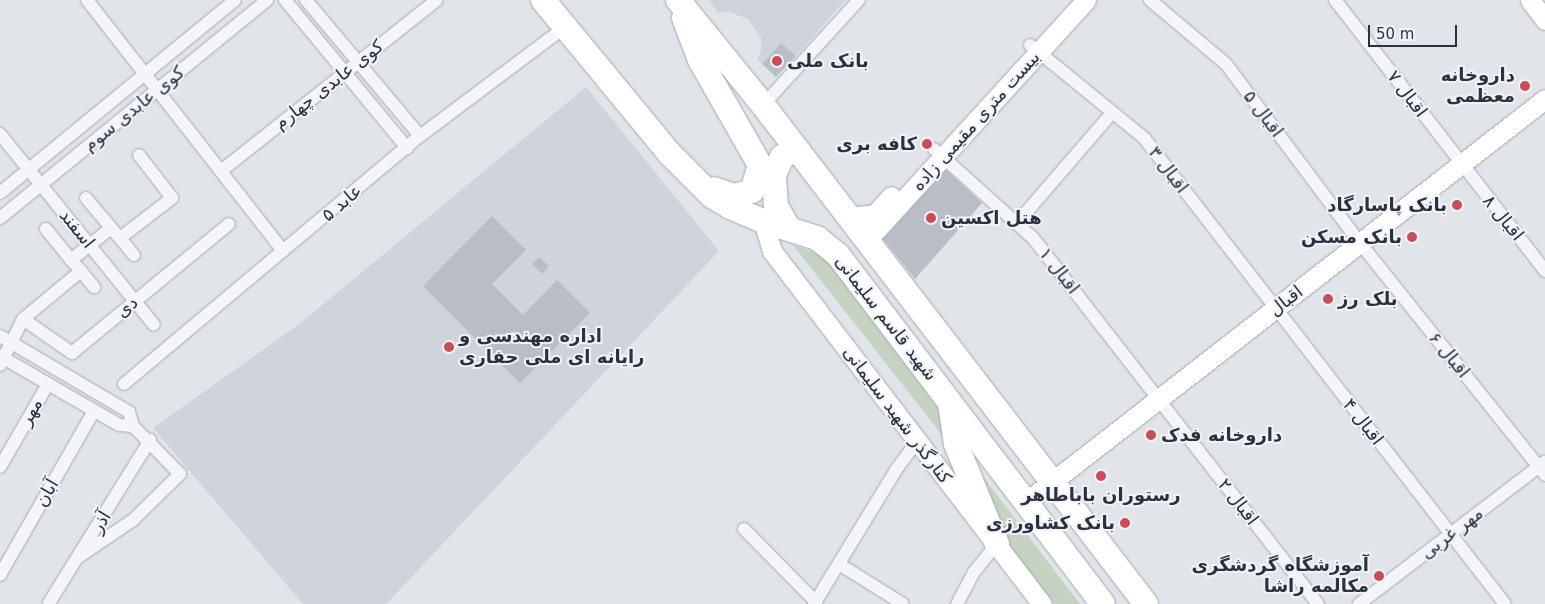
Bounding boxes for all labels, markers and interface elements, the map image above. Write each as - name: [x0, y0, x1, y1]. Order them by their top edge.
- scale bar: [1370, 15, 1459, 47]
- text: 50 m: [1376, 25, 1414, 43]
- street label: کوی عابدی چهارم: [270, 36, 388, 134]
- street label: بیست متری مقیمی زاده: [907, 46, 1045, 196]
- place label: بانک ملی: [787, 50, 869, 72]
- marker: بانک ملی: [771, 55, 783, 67]
- street label: کوی عابدی سوم: [79, 62, 189, 156]
- place label: داروخانه معظمی: [1441, 65, 1515, 108]
- street label: اقبال ۷: [1382, 66, 1432, 122]
- marker: داروخانه معظمی: [1519, 80, 1531, 92]
- street label: اقبال ۵: [1238, 86, 1288, 142]
- place label: کافه بری: [836, 133, 917, 155]
- marker: کافه بری: [921, 138, 933, 150]
- street label: اقبال ۳: [1143, 142, 1193, 198]
- street label: عابد ۵: [317, 180, 367, 226]
- street label: اقبال ۸: [1478, 191, 1528, 245]
- place label: بانک پاسارگاد: [1327, 194, 1447, 216]
- marker: بانک پاسارگاد: [1451, 199, 1463, 211]
- street label: اسفند: [55, 205, 99, 253]
- place label: هتل اکسین: [941, 207, 1042, 229]
- marker: هتل اکسین: [925, 212, 937, 224]
- place label: بانک مسکن: [1301, 226, 1402, 248]
- marker: بانک مسکن: [1406, 231, 1418, 243]
- street label: اقبال ۱: [1034, 243, 1084, 299]
- street label: شهید قاسم سلیمانی: [830, 251, 942, 385]
- street label: اقبال: [1265, 281, 1307, 321]
- place label: بلک رز: [1338, 288, 1398, 310]
- street label: دی: [112, 292, 142, 322]
- marker: بلک رز: [1322, 293, 1334, 305]
- place label: اداره مهندسی و رایانه ای ملی حفاری: [459, 326, 644, 368]
- street label: اقبال ۶: [1424, 328, 1474, 382]
- marker: اداره مهندسی و رایانه ای ملی حفاری: [443, 341, 455, 353]
- street label: کنارگذر شهید سلیمانی: [838, 342, 956, 488]
- street label: اقبال ۴: [1338, 394, 1388, 450]
- street label: مهر: [15, 395, 47, 429]
- place label: داروخانه فدک: [1161, 424, 1282, 446]
- marker: داروخانه فدک: [1145, 429, 1157, 441]
- marker: رستوران باباطاهر: [1095, 470, 1107, 482]
- street label: اقبال ۲: [1213, 474, 1263, 530]
- street label: آبان: [30, 475, 64, 511]
- place label: رستوران باباطاهر: [1021, 484, 1181, 506]
- street label: مهر غربی: [1416, 502, 1488, 564]
- street label: آذر: [86, 507, 116, 537]
- place label: بانک کشاورزی: [986, 512, 1115, 534]
- marker: بانک کشاورزی: [1119, 517, 1131, 529]
- place label: آموزشگاه گردشگری مکالمه راشا: [1191, 555, 1369, 598]
- marker: آموزشگاه گردشگری مکالمه راشا: [1373, 570, 1385, 582]

